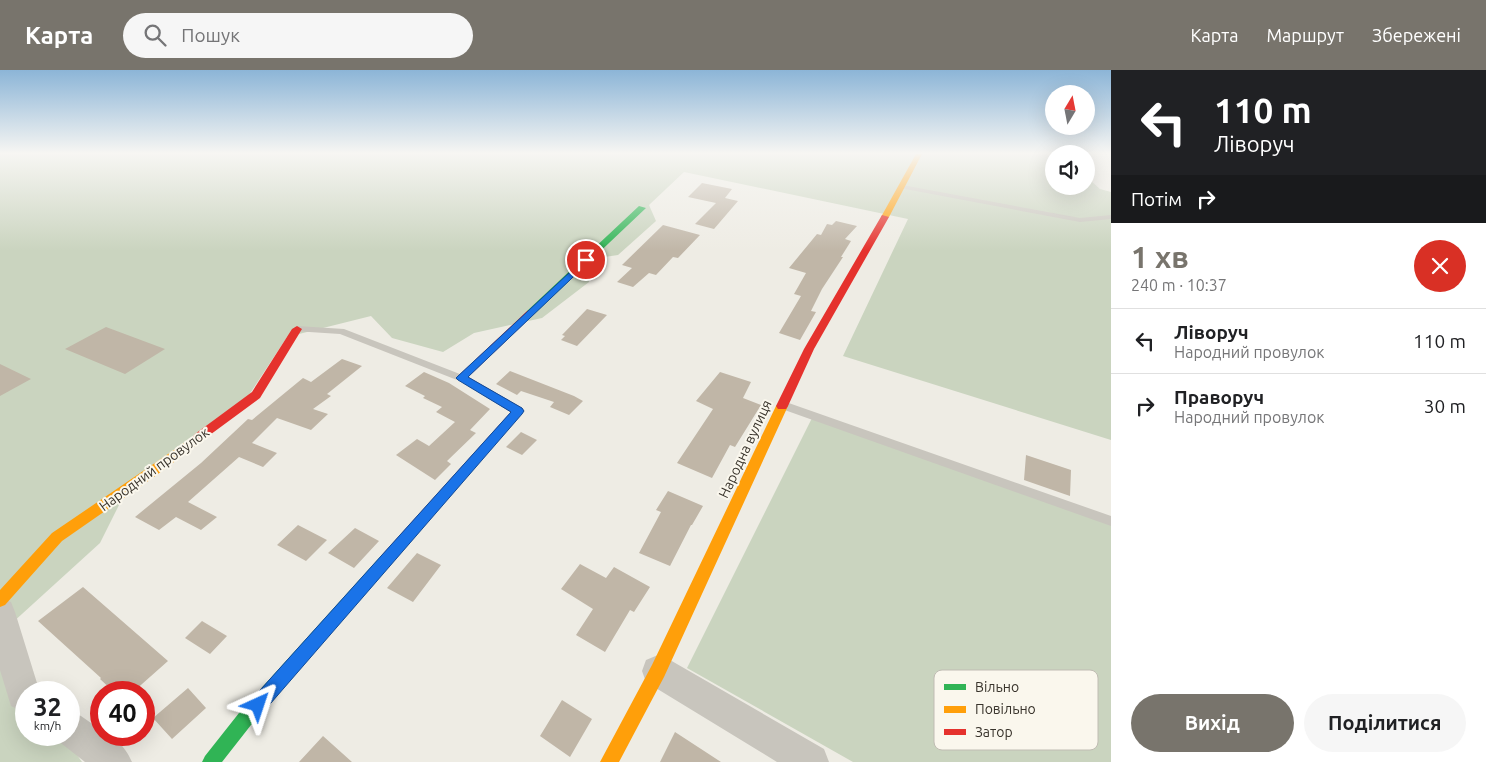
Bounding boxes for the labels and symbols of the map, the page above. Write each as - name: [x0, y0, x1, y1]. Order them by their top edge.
- north arrow: [1045, 85, 1095, 135]
- pin: [565, 239, 607, 281]
- street label: Народна вулиця: [715, 397, 775, 501]
- street label: Народний провулок: [96, 424, 212, 514]
- legend: [934, 670, 1098, 750]
- position arrow: [231, 678, 283, 730]
- text: Вільно: [975, 679, 1019, 695]
- speed limit sign: 40: [90, 681, 155, 746]
- text: Повільно: [975, 701, 1036, 717]
- text: Затор: [975, 724, 1013, 740]

